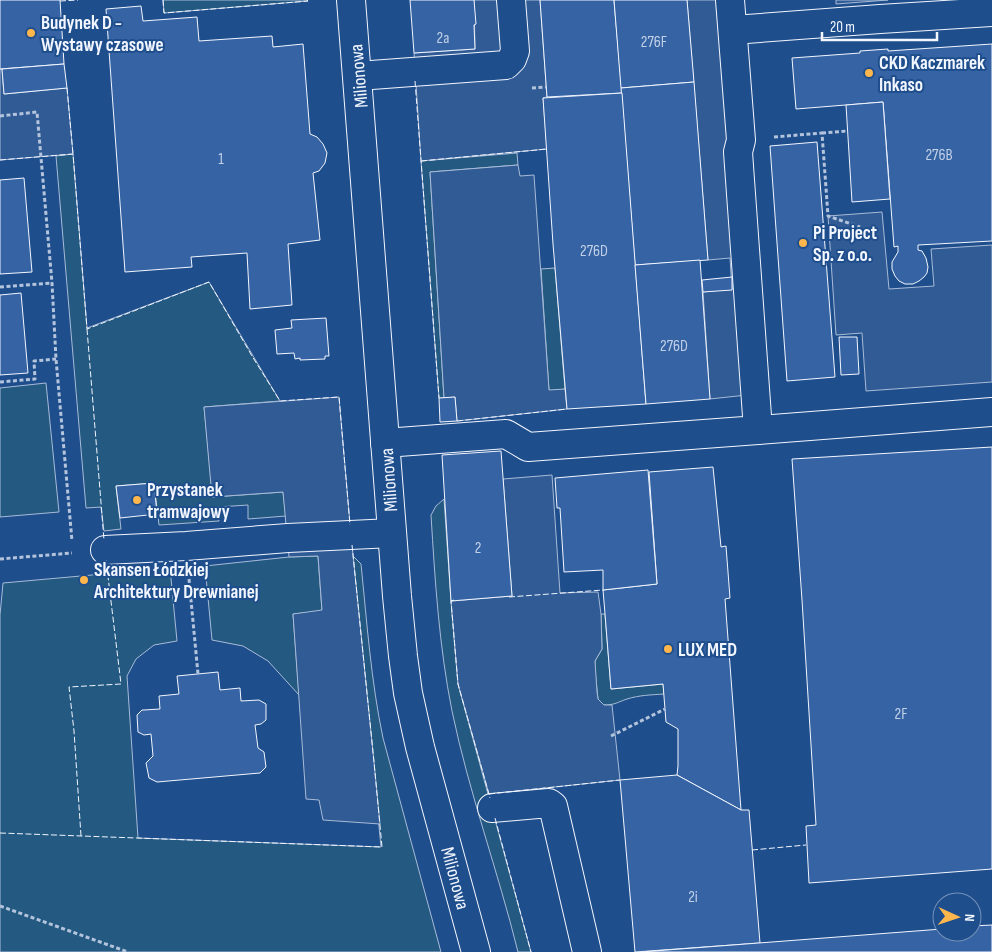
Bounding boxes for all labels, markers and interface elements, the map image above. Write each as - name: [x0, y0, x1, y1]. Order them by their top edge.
- scale bar: [822, 10, 937, 42]
- place label: Budynek D - Wystawy czasowe: [41, 12, 164, 57]
- text: 20 m: [830, 18, 855, 37]
- marker: Budynek D - Wystawy czasowe: [25, 27, 37, 39]
- house number: 2a: [437, 29, 449, 48]
- house number: 276F: [641, 33, 667, 52]
- street label: Milionowa: [345, 43, 374, 109]
- place label: CKD Kaczmarek Inkaso: [879, 52, 985, 97]
- marker: CKD Kaczmarek Inkaso: [863, 67, 875, 79]
- house number: 276B: [925, 146, 953, 165]
- house number: 1: [218, 150, 224, 169]
- place label: Pi Project Sp. z o.o.: [813, 222, 877, 267]
- marker: Pi Project Sp. z o.o.: [797, 237, 809, 249]
- house number: 276D: [580, 242, 608, 261]
- house number: 276D: [660, 337, 688, 356]
- street label: Milionowa: [376, 447, 403, 513]
- place label: Przystanek tramwajowy: [147, 479, 230, 524]
- marker: Przystanek tramwajowy: [131, 494, 143, 506]
- house number: 2: [475, 539, 481, 558]
- place label: Skansen Łódzkiej Architektury Drewnianej: [93, 559, 259, 604]
- marker: Skansen Łódzkiej Architektury Drewnianej: [78, 574, 90, 586]
- place label: LUX MED: [678, 639, 737, 662]
- marker: LUX MED: [662, 643, 674, 655]
- house number: 2F: [895, 705, 907, 724]
- street label: Milionowa: [435, 845, 474, 912]
- house number: 2i: [688, 888, 698, 907]
- north arrow: [932, 892, 982, 942]
- text: N: [961, 913, 978, 922]

